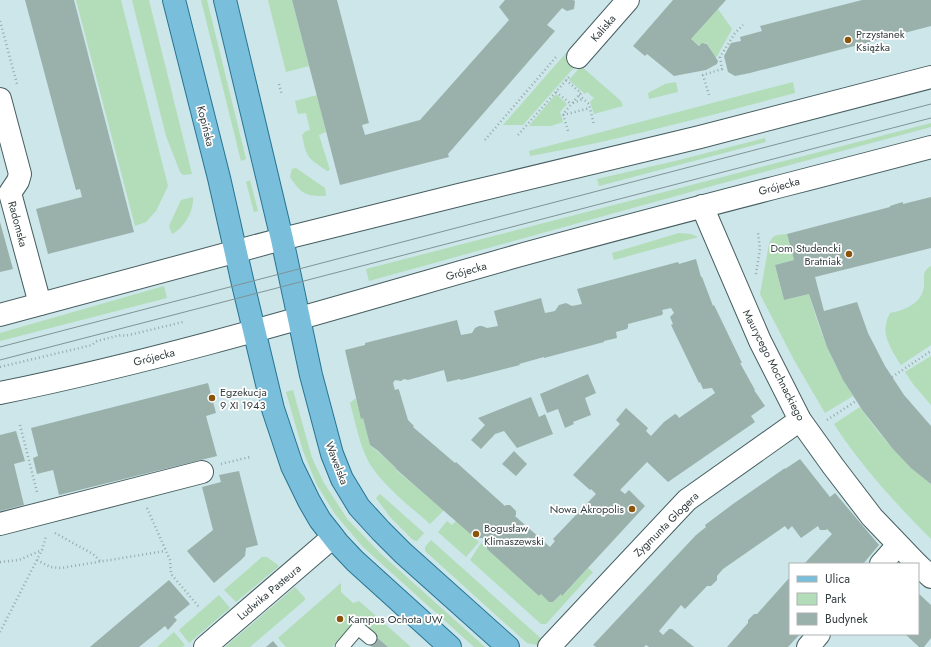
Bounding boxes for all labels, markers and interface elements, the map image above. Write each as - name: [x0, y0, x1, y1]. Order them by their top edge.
- street label: Kaliska: [587, 11, 619, 45]
- place label: Przystanek Książka: [856, 26, 905, 55]
- marker: Przystanek Książka: [843, 35, 853, 45]
- street label: Kopińska: [193, 104, 219, 148]
- street label: Grójecka: [757, 173, 801, 199]
- street label: Radomska: [4, 199, 32, 249]
- place label: Dom Studencki Bratniak: [771, 240, 841, 269]
- marker: Dom Studencki Bratniak: [844, 249, 854, 259]
- street label: Grójecka: [444, 258, 488, 284]
- street label: Maurycego Mochnackiego: [739, 306, 809, 424]
- street label: Grójecka: [132, 344, 176, 370]
- place label: Egzekucja 9 XI 1943: [220, 384, 267, 413]
- marker: Egzekucja 9 XI 1943: [207, 393, 217, 403]
- street label: Wawelska: [321, 439, 353, 487]
- street label: Zygmunta Glogera: [630, 488, 702, 560]
- place label: Nowa Akropolis: [550, 501, 625, 517]
- marker: Nowa Akropolis: [627, 504, 637, 514]
- place label: Bogusław Klimaszewski: [484, 520, 544, 549]
- marker: Bogusław Klimaszewski: [471, 529, 481, 539]
- street label: Ludwika Pasteura: [234, 560, 304, 624]
- legend: [789, 563, 919, 635]
- text: Ulica: [825, 570, 850, 588]
- text: Park: [825, 590, 847, 608]
- text: Budynek: [825, 610, 869, 628]
- place label: Kampus Ochota UW: [348, 611, 443, 627]
- marker: Kampus Ochota UW: [335, 614, 345, 624]

